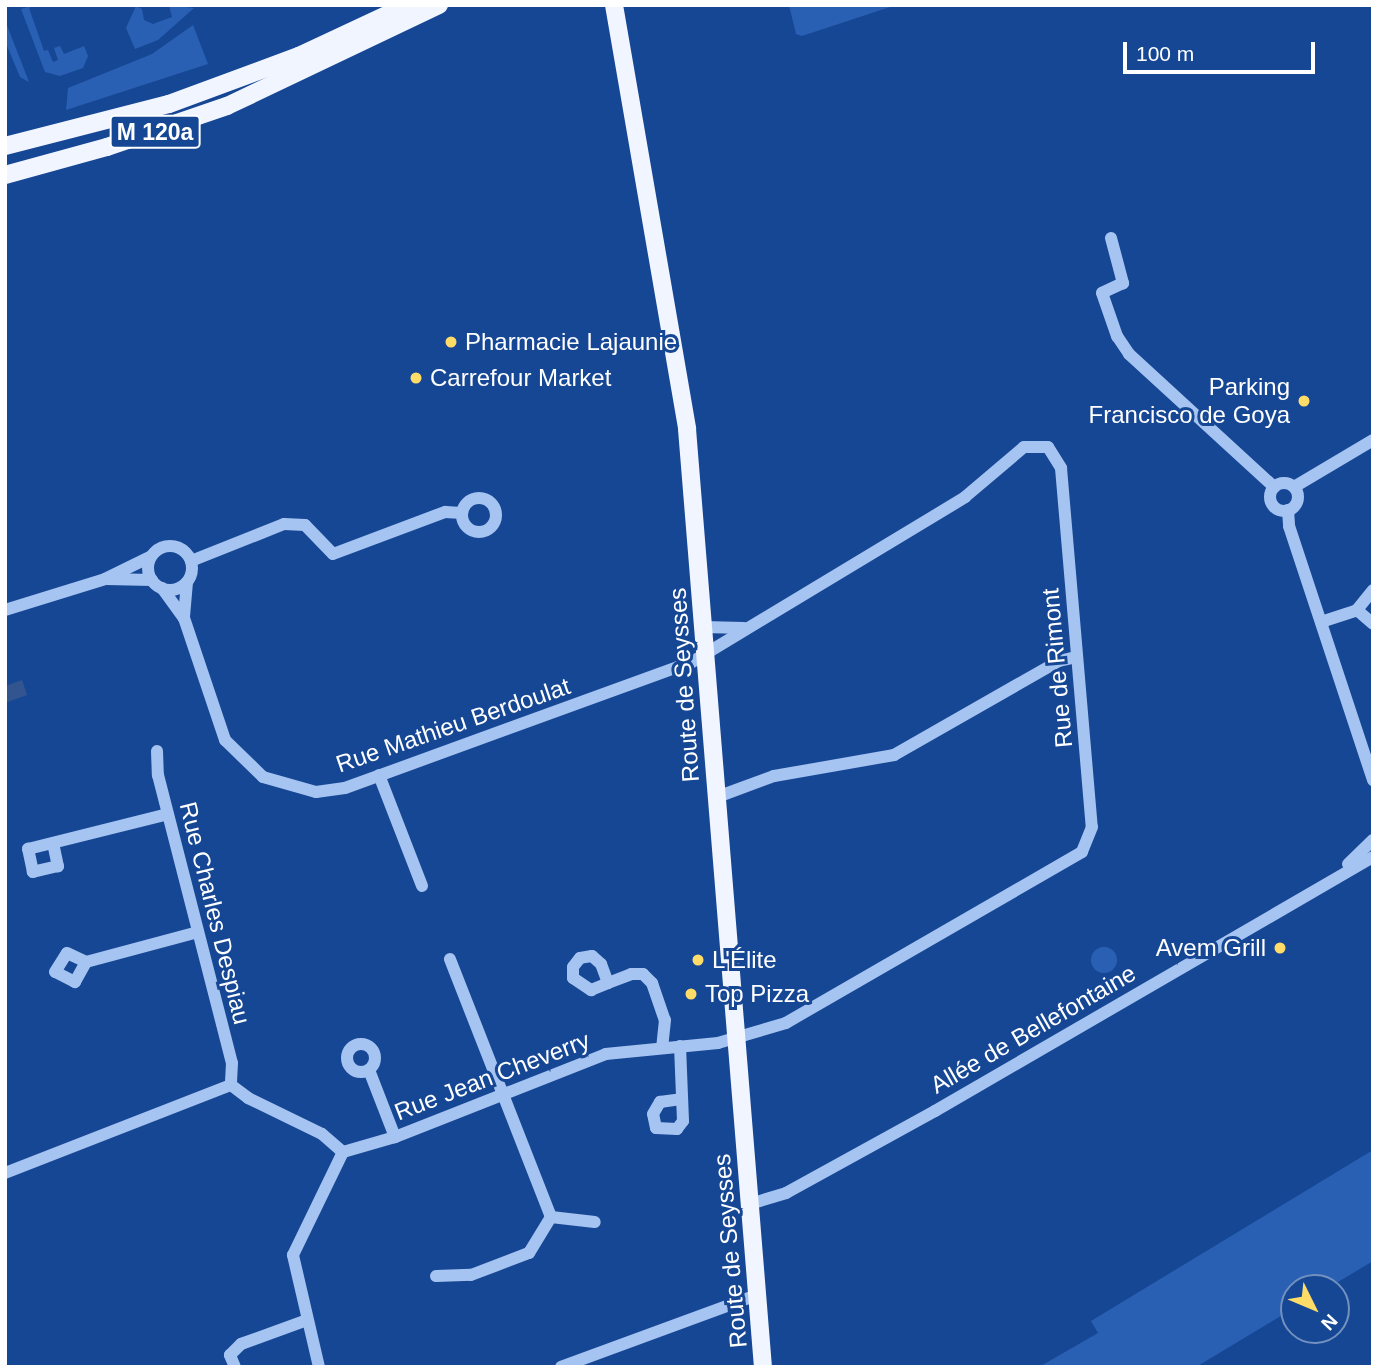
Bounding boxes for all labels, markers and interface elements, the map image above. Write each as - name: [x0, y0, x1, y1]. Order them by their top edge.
- scale bar: [1126, 28, 1318, 72]
- text: 100 m: [1136, 42, 1194, 65]
- road number: M 120a: [110, 113, 200, 152]
- place label: Pharmacie Lajaunie: [465, 328, 677, 356]
- marker: Pharmacie Lajaunie: [443, 334, 459, 350]
- place label: Carrefour Market: [430, 364, 611, 392]
- marker: Carrefour Market: [408, 370, 424, 386]
- place label: Parking Francisco de Goya: [1089, 373, 1290, 429]
- marker: Parking Francisco de Goya: [1296, 393, 1312, 409]
- street label: Route de Seysses: [663, 587, 705, 783]
- street label: Rue de Rimont: [1036, 587, 1078, 749]
- street label: Rue Mathieu Berdoulat: [332, 671, 574, 779]
- street label: Rue Charles Despiau: [173, 799, 257, 1027]
- place label: Avem Grill: [1156, 934, 1266, 962]
- marker: Avem Grill: [1272, 940, 1288, 956]
- place label: L'Élite: [712, 946, 777, 974]
- marker: L'Élite: [690, 952, 706, 968]
- street label: Allée de Bellefontaine: [925, 958, 1141, 1100]
- place label: Top Pizza: [705, 980, 809, 1008]
- marker: Top Pizza: [683, 986, 699, 1002]
- street label: Rue Jean Cheverry: [390, 1026, 594, 1126]
- street label: Route de Seysses: [707, 1153, 753, 1349]
- north arrow: [1280, 1274, 1350, 1344]
- text: N: [1317, 1310, 1342, 1334]

